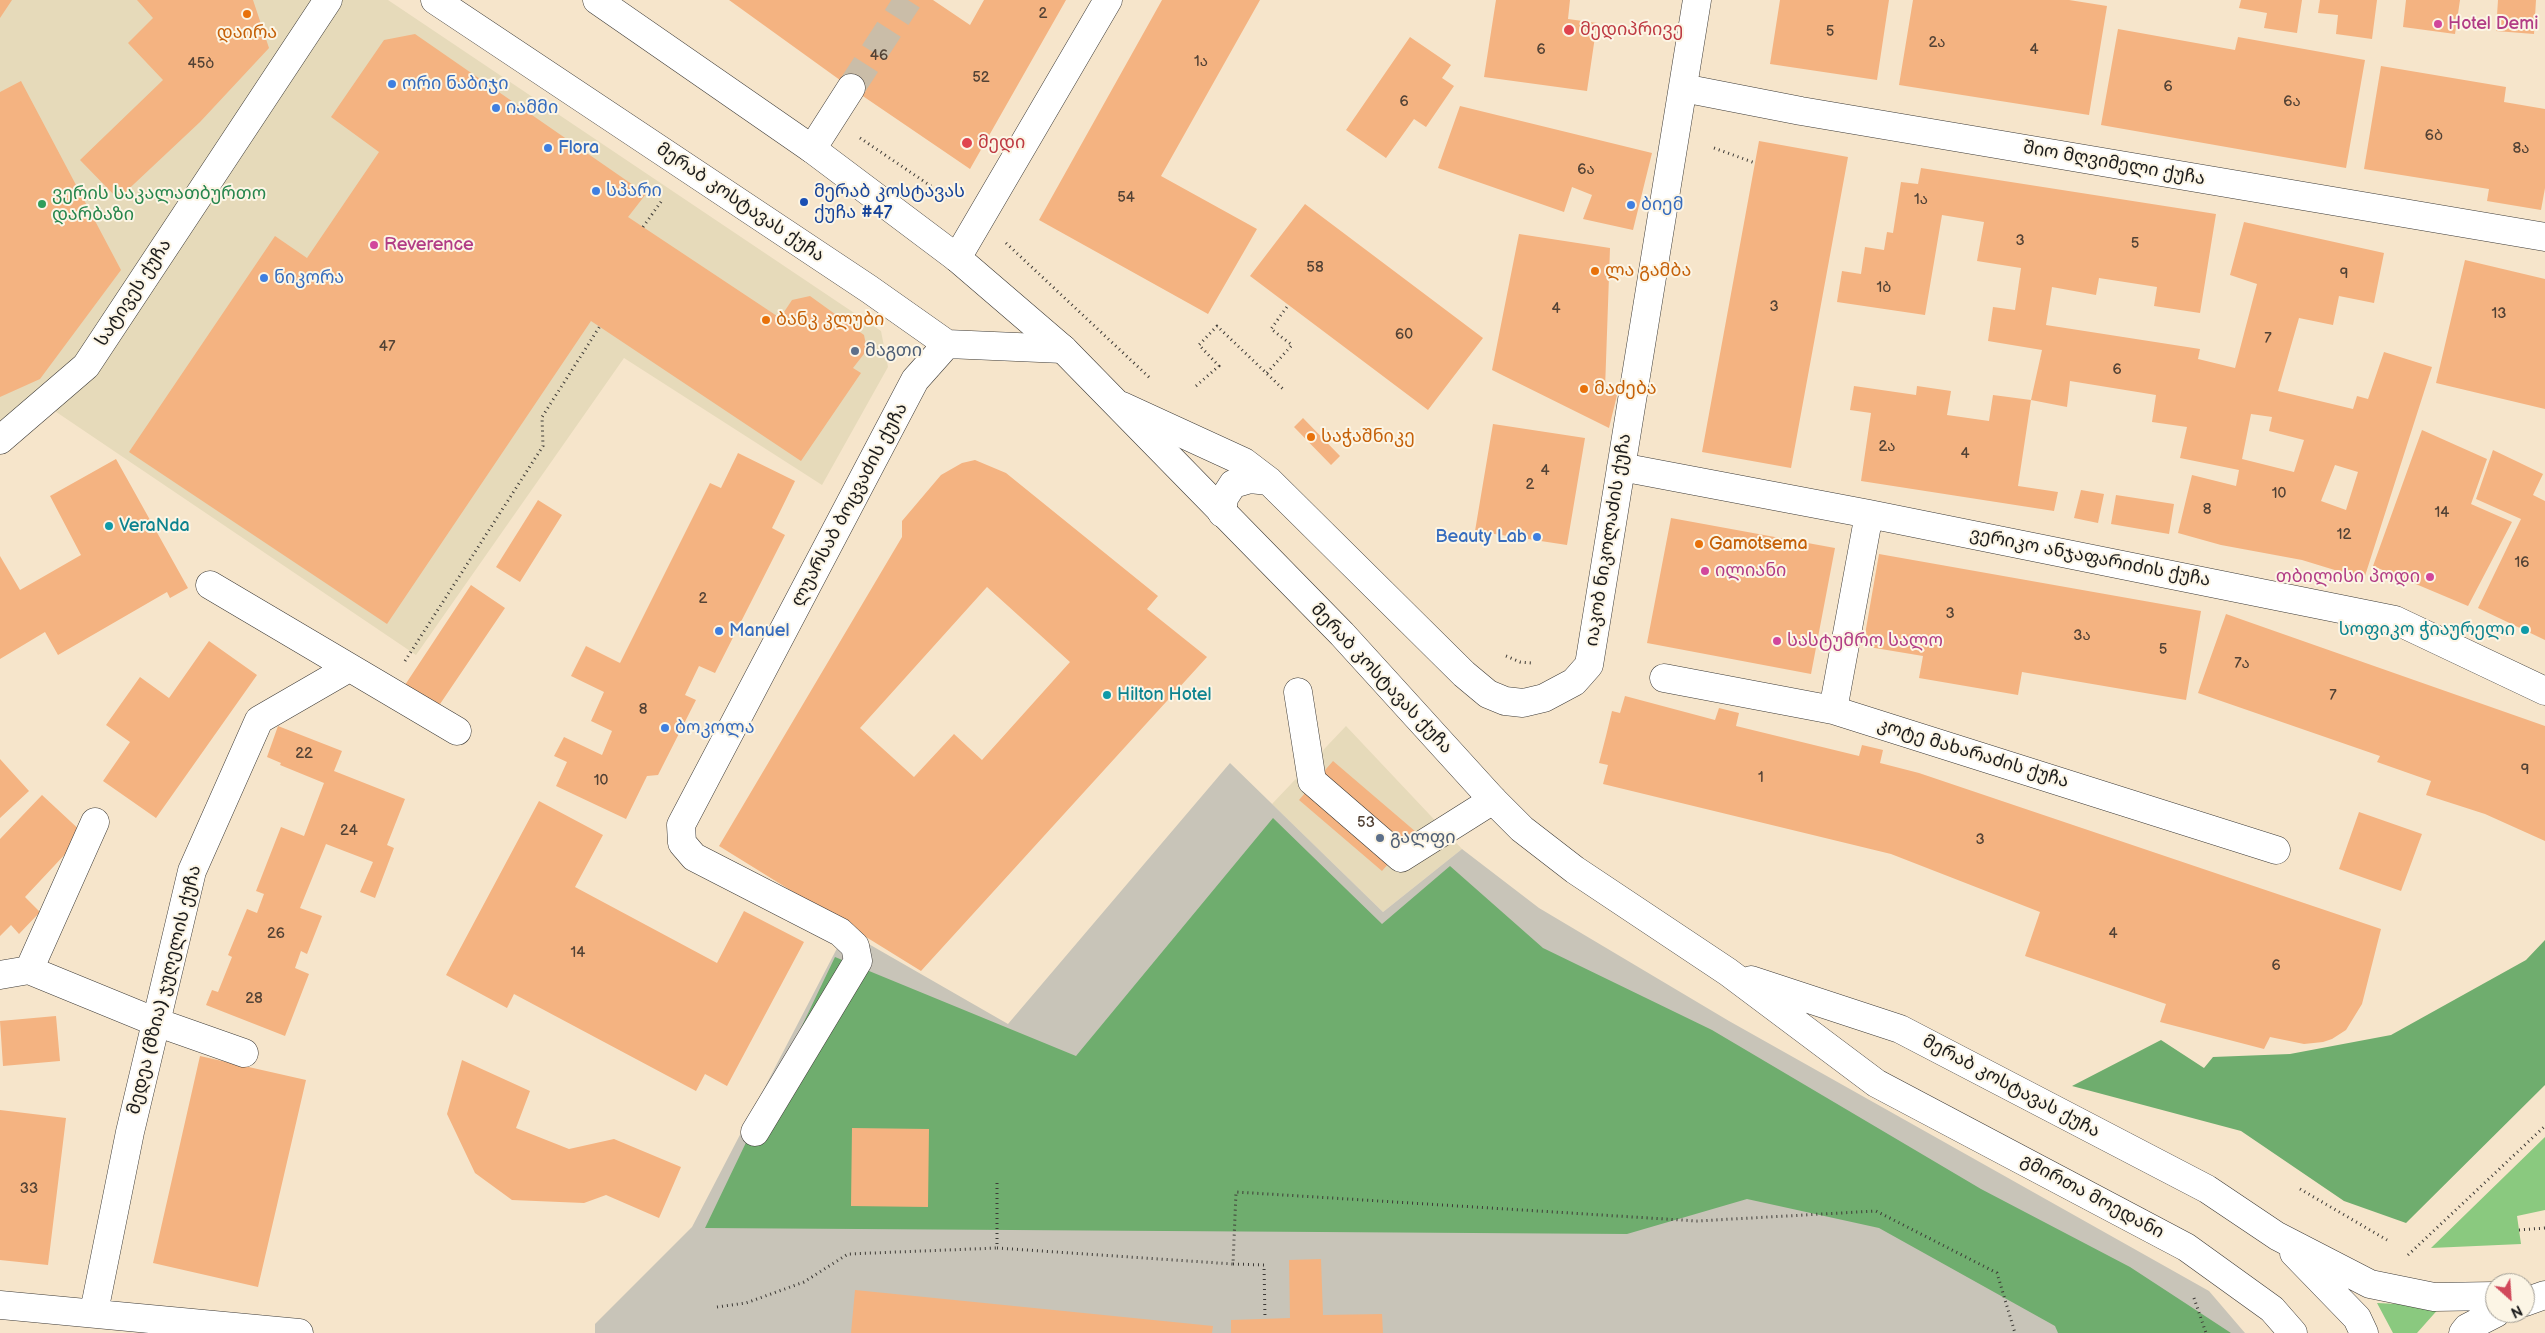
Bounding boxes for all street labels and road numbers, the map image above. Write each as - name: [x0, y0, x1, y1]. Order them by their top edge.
- street label: შიო მღვიმელი ქუჩა: [2021, 137, 2207, 191]
- street label: მერაბ კოსტავას ქუჩა: [652, 139, 828, 267]
- street label: სატივეს ქუჩა: [91, 235, 177, 351]
- street label: ლუარსაბ ბოცვაძის ქუჩა: [787, 400, 913, 610]
- street label: იაკობ ნიკოლაძის ქუჩა: [1582, 432, 1636, 648]
- street label: ვერიკო ანჯაფარიძის ქუჩა: [1968, 524, 2212, 592]
- street label: მერაბ კოსტავას ქუჩა: [1306, 599, 1456, 759]
- street label: კოტე მახარაძის ქუჩა: [1875, 715, 2071, 793]
- street label: მედეა (მზია) ჯუღელის ქუჩა: [124, 863, 206, 1117]
- street label: მერაბ კოსტავას ქუჩა: [1919, 1031, 2103, 1143]
- street label: გმირთა მოედანი: [2017, 1150, 2167, 1244]

